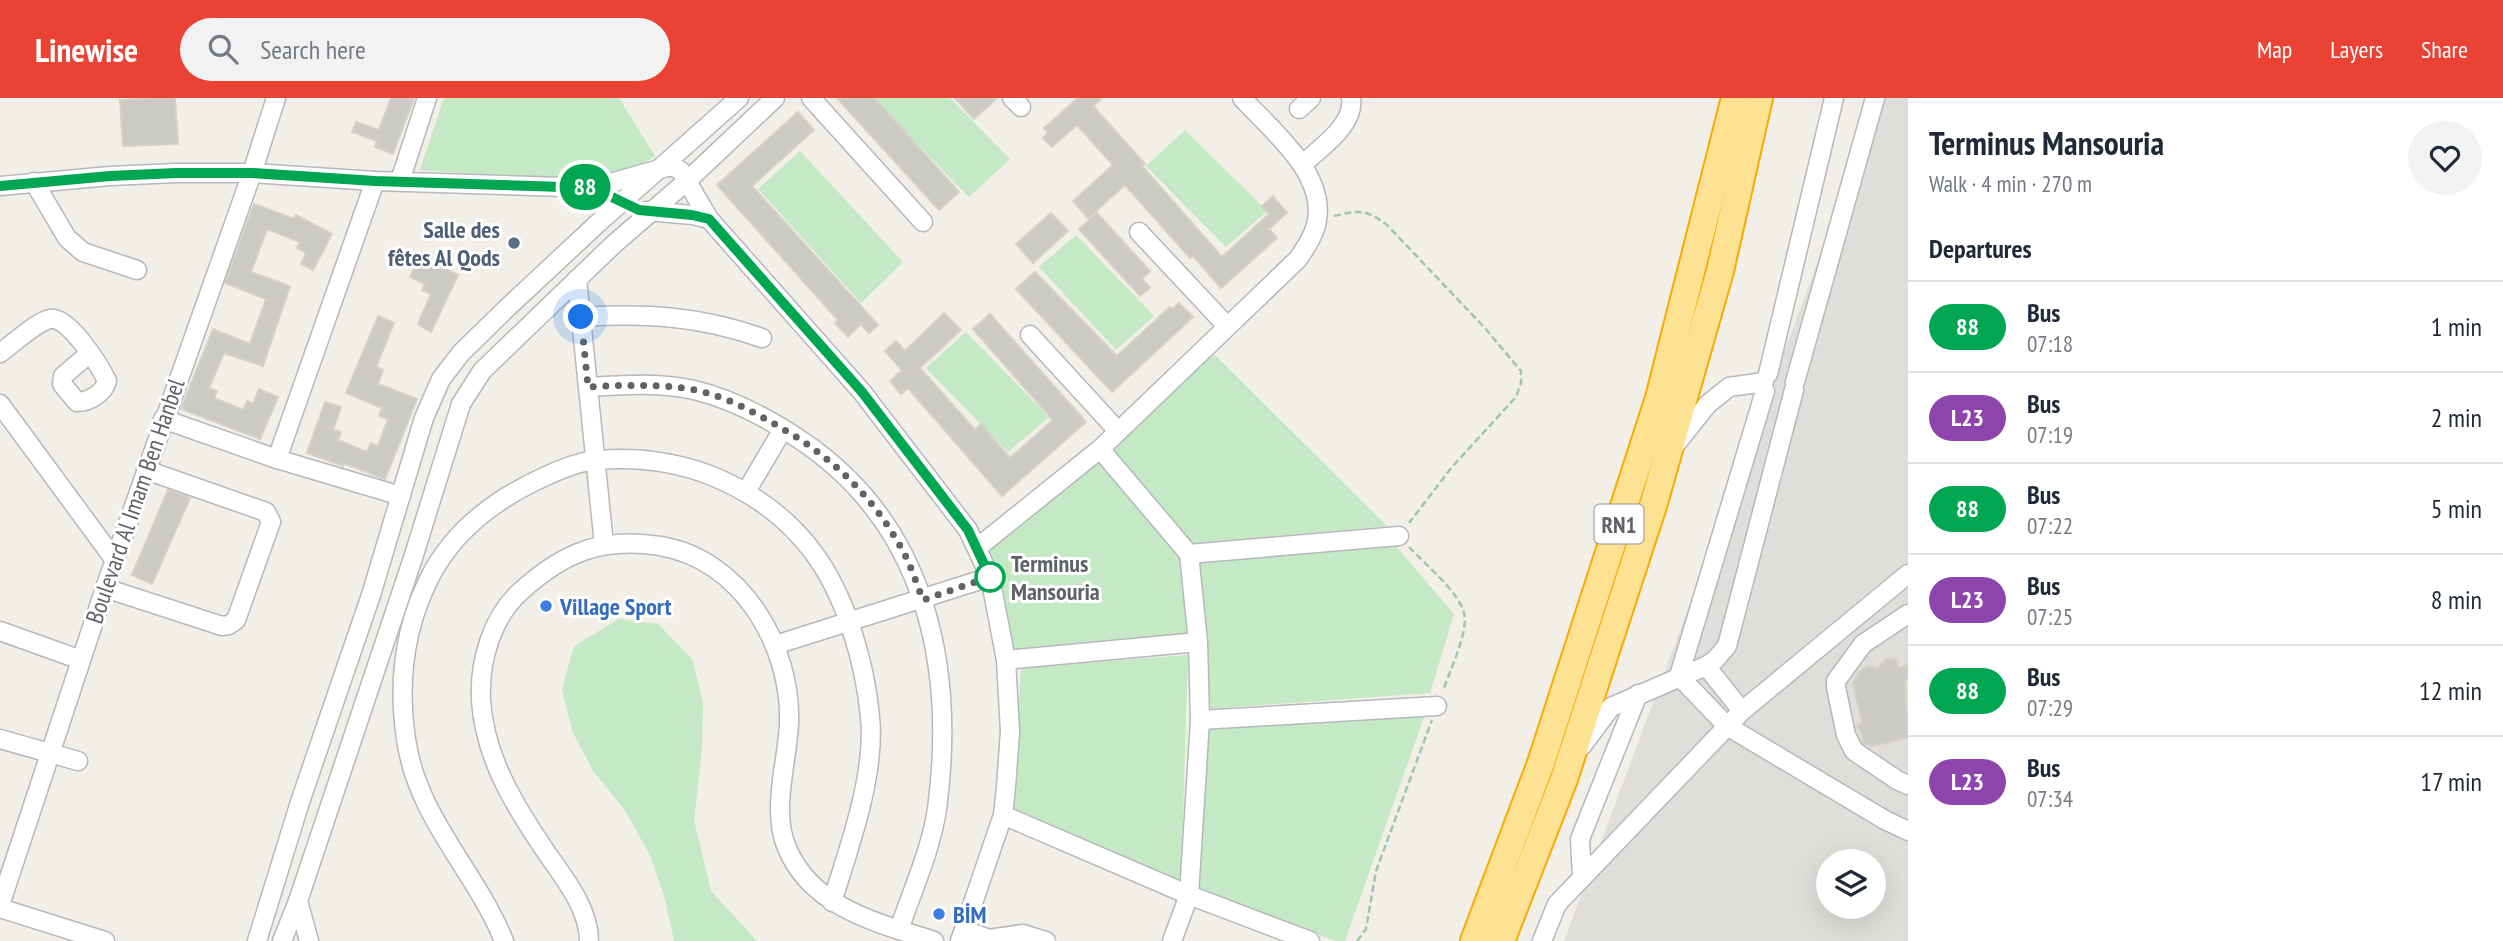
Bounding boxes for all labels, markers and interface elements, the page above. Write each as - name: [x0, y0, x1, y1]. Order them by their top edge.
- search box: [180, 18, 670, 81]
- text: Linewise: [35, 28, 138, 71]
- icon: search: [204, 30, 242, 68]
- text: Search here: [260, 33, 366, 66]
- text: Map: [2257, 34, 2292, 65]
- text: Layers: [2330, 34, 2383, 65]
- text: Share: [2421, 34, 2468, 65]
- text: Terminus Mansouria: [1929, 121, 2164, 164]
- button: heart: [2408, 121, 2482, 195]
- line badge: 88: [554, 164, 616, 210]
- text: Walk · 4 min · 270 m: [1929, 169, 2092, 198]
- text: 88: [574, 171, 596, 202]
- place label: Salle des fêtes Al Qods: [388, 214, 500, 273]
- text: Departures: [1929, 232, 2032, 265]
- marker: Salle des fêtes Al Qods: [506, 235, 522, 251]
- text: Bus: [2027, 296, 2060, 329]
- your location: [563, 299, 598, 334]
- text: 1 min: [2431, 310, 2482, 343]
- text: 88: [1956, 311, 1979, 342]
- text: 07:18: [2027, 329, 2073, 358]
- street label: Boulevard Al Imam Ben Hanbel: [79, 374, 192, 627]
- text: Bus: [2027, 387, 2060, 420]
- text: 2 min: [2431, 401, 2482, 434]
- text: L23: [1951, 402, 1984, 433]
- text: 07:19: [2027, 420, 2073, 449]
- text: Bus: [2027, 478, 2060, 511]
- text: 5 min: [2431, 492, 2482, 525]
- text: 88: [1956, 493, 1979, 524]
- road number: RN1: [1594, 504, 1644, 544]
- text: 07:22: [2027, 511, 2073, 540]
- place label: Terminus Mansouria: [1011, 548, 1100, 607]
- marker: Terminus Mansouria: [975, 562, 1005, 592]
- text: Bus: [2027, 569, 2060, 602]
- text: 8 min: [2431, 583, 2482, 616]
- text: L23: [1951, 584, 1984, 615]
- place label: Village Sport: [559, 591, 671, 622]
- marker: Village Sport: [538, 598, 554, 614]
- text: 07:25: [2027, 602, 2073, 631]
- text: Bus: [2027, 660, 2060, 693]
- text: 12 min: [2419, 674, 2482, 707]
- text: 88: [1956, 675, 1979, 706]
- text: 07:29: [2027, 693, 2073, 722]
- text: Bus: [2027, 751, 2060, 784]
- text: 17 min: [2420, 765, 2482, 798]
- text: L23: [1951, 766, 1984, 797]
- text: 07:34: [2027, 784, 2073, 813]
- map controls: [1816, 849, 1886, 919]
- button: layers: [1816, 849, 1886, 919]
- place label: BİM: [953, 899, 986, 930]
- marker: BİM: [931, 906, 947, 922]

